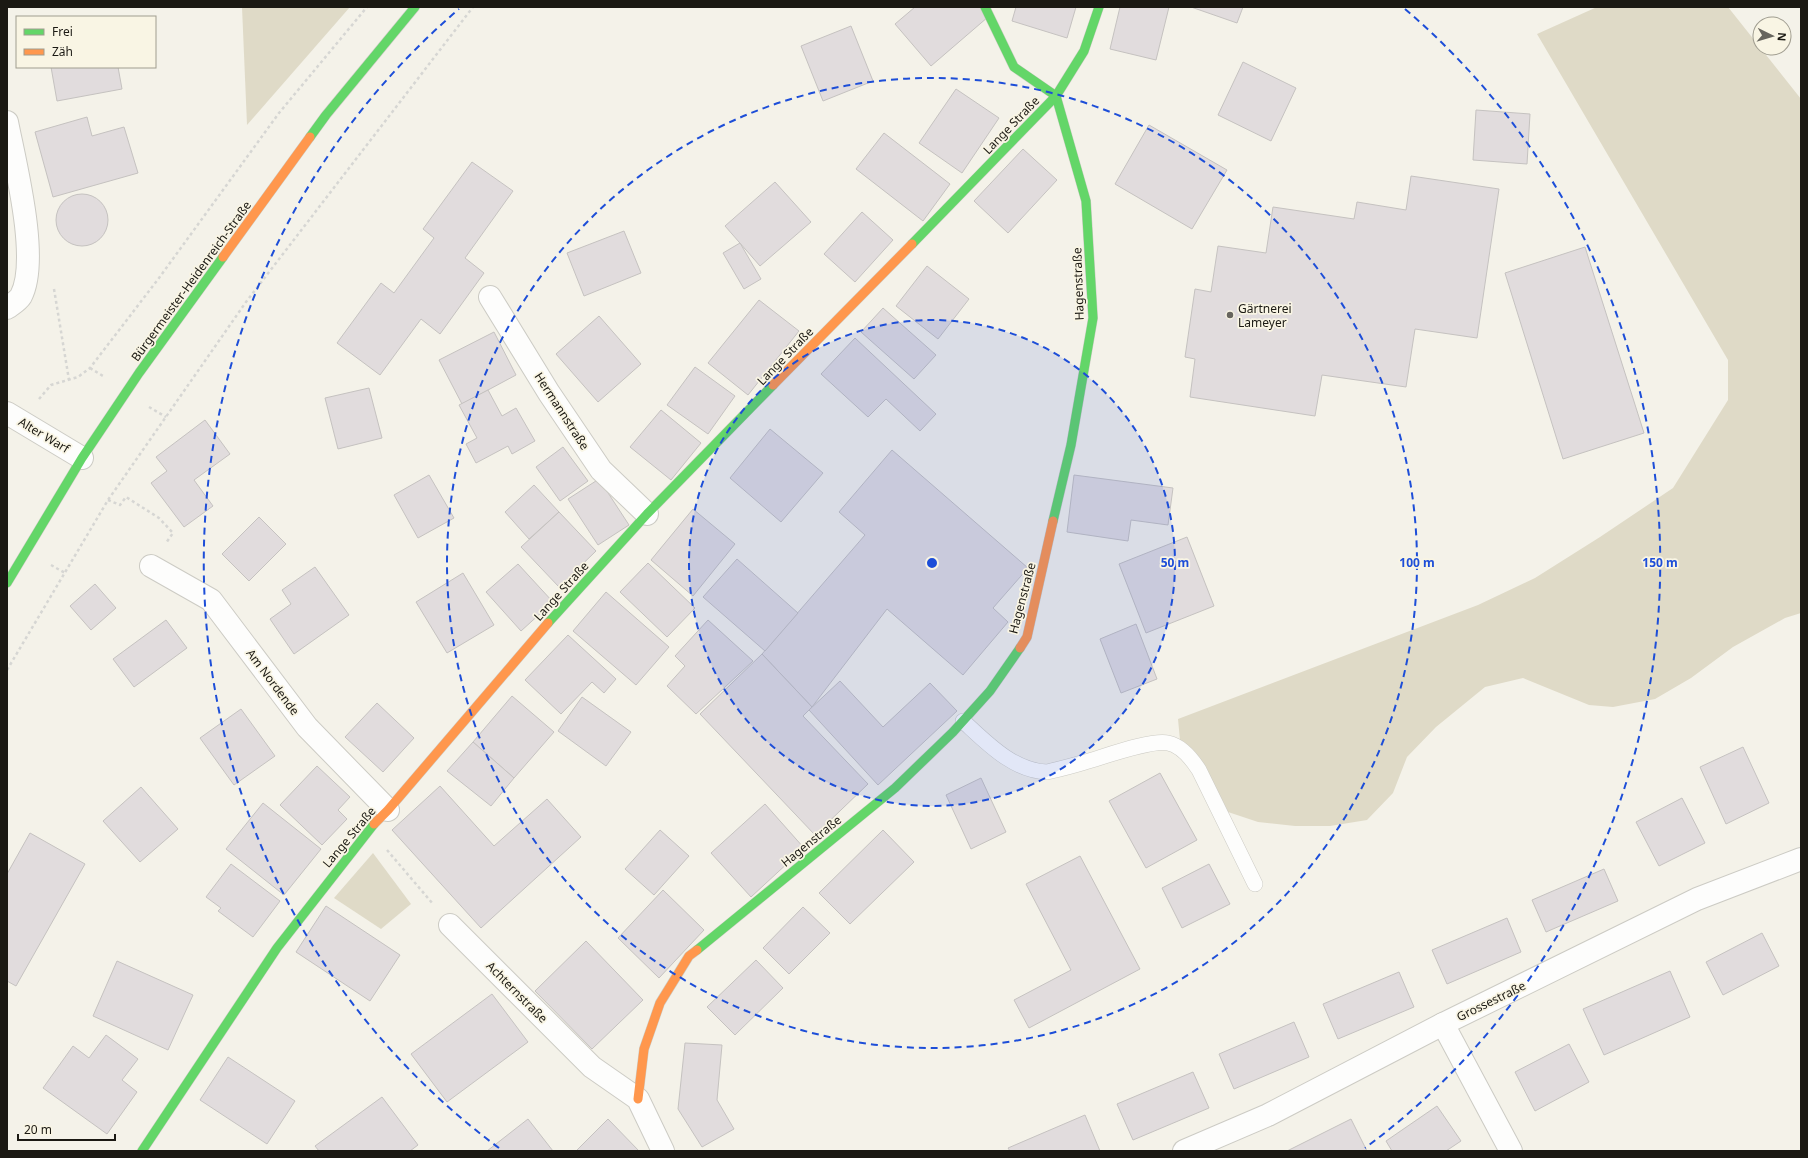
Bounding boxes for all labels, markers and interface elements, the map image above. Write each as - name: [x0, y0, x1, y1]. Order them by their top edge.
- legend: [16, 16, 156, 68]
- north arrow: [1752, 16, 1792, 56]
- text: Frei: [52, 23, 73, 40]
- text: N: [1775, 32, 1790, 42]
- text: Zäh: [52, 43, 73, 60]
- street label: Lange Straße: [979, 92, 1043, 158]
- street label: Bürgermeister-Heidenreich-Straße: [127, 197, 255, 365]
- street label: Hagenstraße: [1068, 247, 1088, 321]
- place label: Gärtnerei Lameyer: [1238, 300, 1292, 331]
- marker: Gärtnerei Lameyer: [1225, 310, 1235, 320]
- street label: Lange Straße: [753, 323, 817, 389]
- street label: Hermannstraße: [531, 369, 594, 453]
- street label: Alter Warf: [15, 413, 73, 457]
- text: 50 m: [1161, 554, 1189, 571]
- text: 100 m: [1399, 554, 1435, 571]
- text: 150 m: [1642, 554, 1678, 571]
- centre of rings: [925, 556, 939, 570]
- street label: Lange Straße: [530, 557, 592, 624]
- street label: Hagenstraße: [1004, 560, 1040, 635]
- street label: Am Nordende: [242, 645, 304, 719]
- street label: Lange Straße: [319, 803, 380, 871]
- street label: Hagenstraße: [777, 811, 845, 871]
- street label: Achternstraße: [483, 958, 552, 1027]
- street label: Grossestraße: [1454, 977, 1529, 1025]
- scale bar: [18, 1116, 115, 1142]
- text: 20 m: [24, 1121, 52, 1138]

